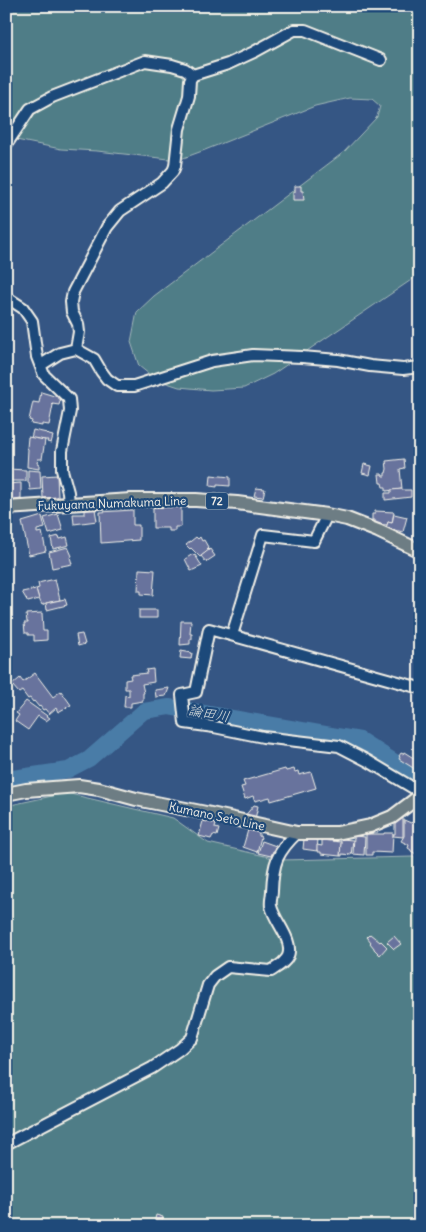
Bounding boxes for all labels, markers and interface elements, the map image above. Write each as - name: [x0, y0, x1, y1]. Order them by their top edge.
- road number: 72: [206, 492, 228, 510]
- street label: Fukuyama Numakuma Line: [37, 493, 187, 513]
- water label: 論田川: [187, 700, 231, 726]
- street label: Kumano Seto Line: [168, 799, 266, 833]

